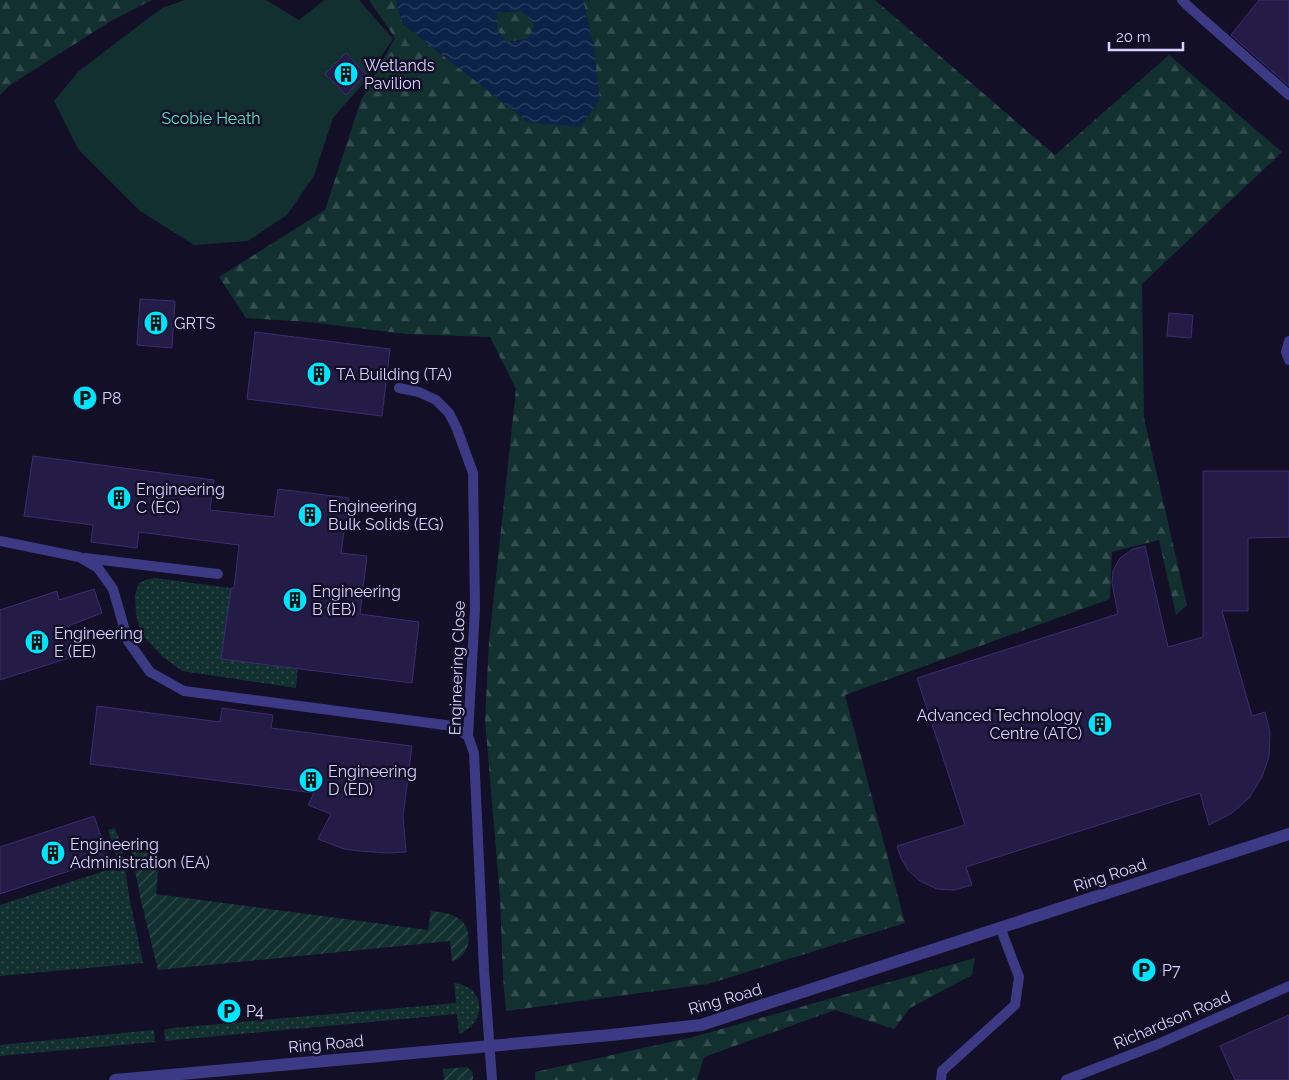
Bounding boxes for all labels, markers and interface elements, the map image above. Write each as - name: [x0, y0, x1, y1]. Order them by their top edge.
- scale bar: [1109, 20, 1183, 52]
- text: 20 m: [1116, 28, 1151, 46]
- place label: Wetlands Pavilion: [364, 56, 435, 93]
- building icon: Wetlands Pavilion: [333, 61, 359, 87]
- park label: Scobie Heath: [161, 109, 261, 128]
- building icon: GRTS: [143, 310, 169, 336]
- place label: GRTS: [174, 314, 216, 333]
- building icon: TA Building (TA): [306, 361, 332, 387]
- place label: TA Building (TA): [336, 365, 452, 384]
- parking icon: P8: [72, 385, 98, 411]
- place label: P8: [102, 389, 121, 408]
- place label: Engineering C (EC): [136, 480, 225, 517]
- building icon: Engineering C (EC): [106, 485, 132, 511]
- place label: Engineering Bulk Solids (EG): [328, 497, 443, 534]
- building icon: Engineering Bulk Solids (EG): [297, 502, 323, 528]
- place label: Engineering B (EB): [312, 582, 401, 619]
- building icon: Engineering B (EB): [282, 587, 308, 613]
- street label: Engineering Close: [445, 600, 469, 736]
- place label: Engineering E (EE): [54, 624, 143, 661]
- building icon: Engineering E (EE): [24, 629, 50, 655]
- place label: Advanced Technology Centre (ATC): [917, 706, 1082, 743]
- building icon: Advanced Technology Centre (ATC): [1087, 711, 1113, 737]
- place label: Engineering D (ED): [328, 762, 417, 799]
- building icon: Engineering D (ED): [298, 767, 324, 793]
- place label: Engineering Administration (EA): [70, 835, 210, 872]
- building icon: Engineering Administration (EA): [40, 840, 66, 866]
- street label: Ring Road: [1071, 854, 1149, 896]
- parking icon: P7: [1131, 957, 1157, 983]
- place label: P7: [1162, 961, 1181, 980]
- street label: Ring Road: [686, 979, 764, 1019]
- street label: Richardson Road: [1111, 987, 1233, 1053]
- parking icon: P4: [216, 998, 242, 1024]
- place label: P4: [246, 1002, 264, 1021]
- street label: Ring Road: [288, 1031, 364, 1057]

